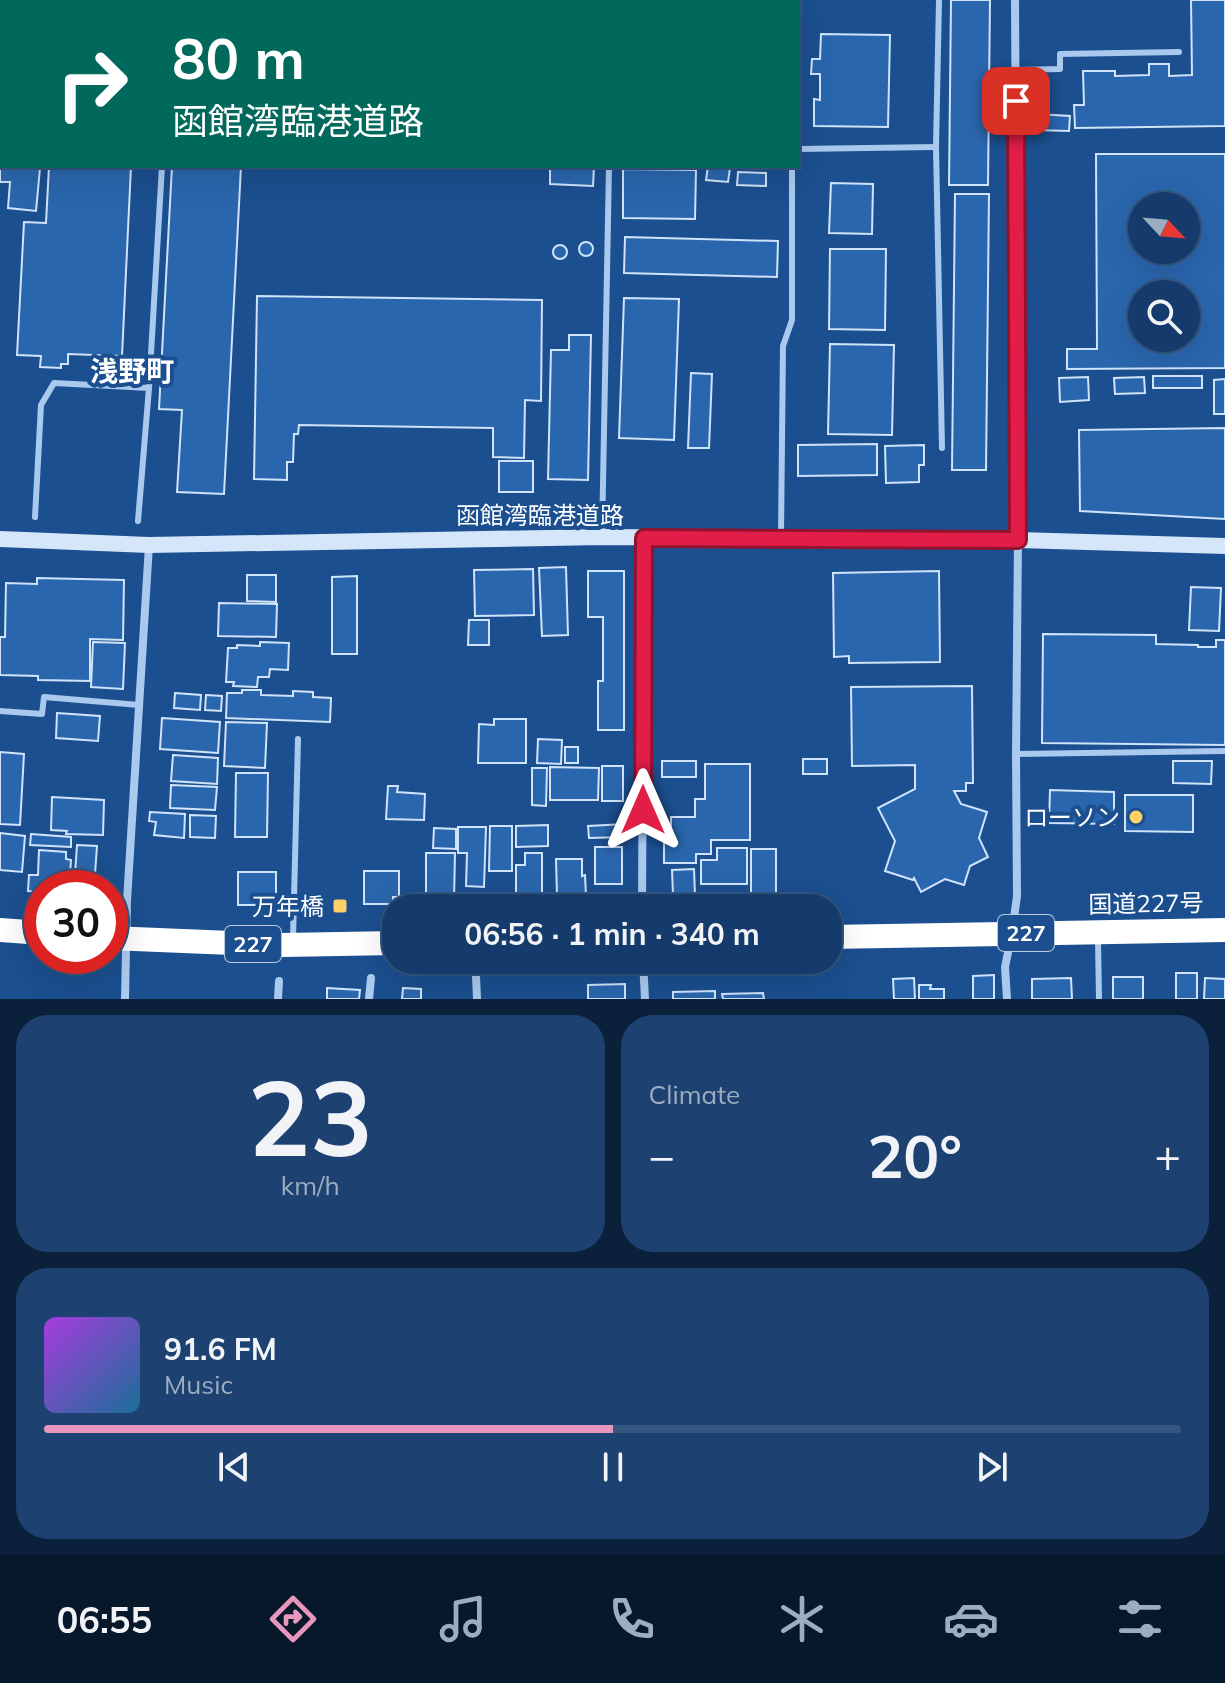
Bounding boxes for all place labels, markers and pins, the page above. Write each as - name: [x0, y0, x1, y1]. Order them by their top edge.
- pin: [982, 67, 1050, 135]
- place label: ローソン: [1024, 802, 1120, 832]
- marker: ローソン: [1127, 808, 1145, 826]
- place label: 万年橋: [252, 891, 324, 921]
- marker: 万年橋: [331, 897, 349, 915]

